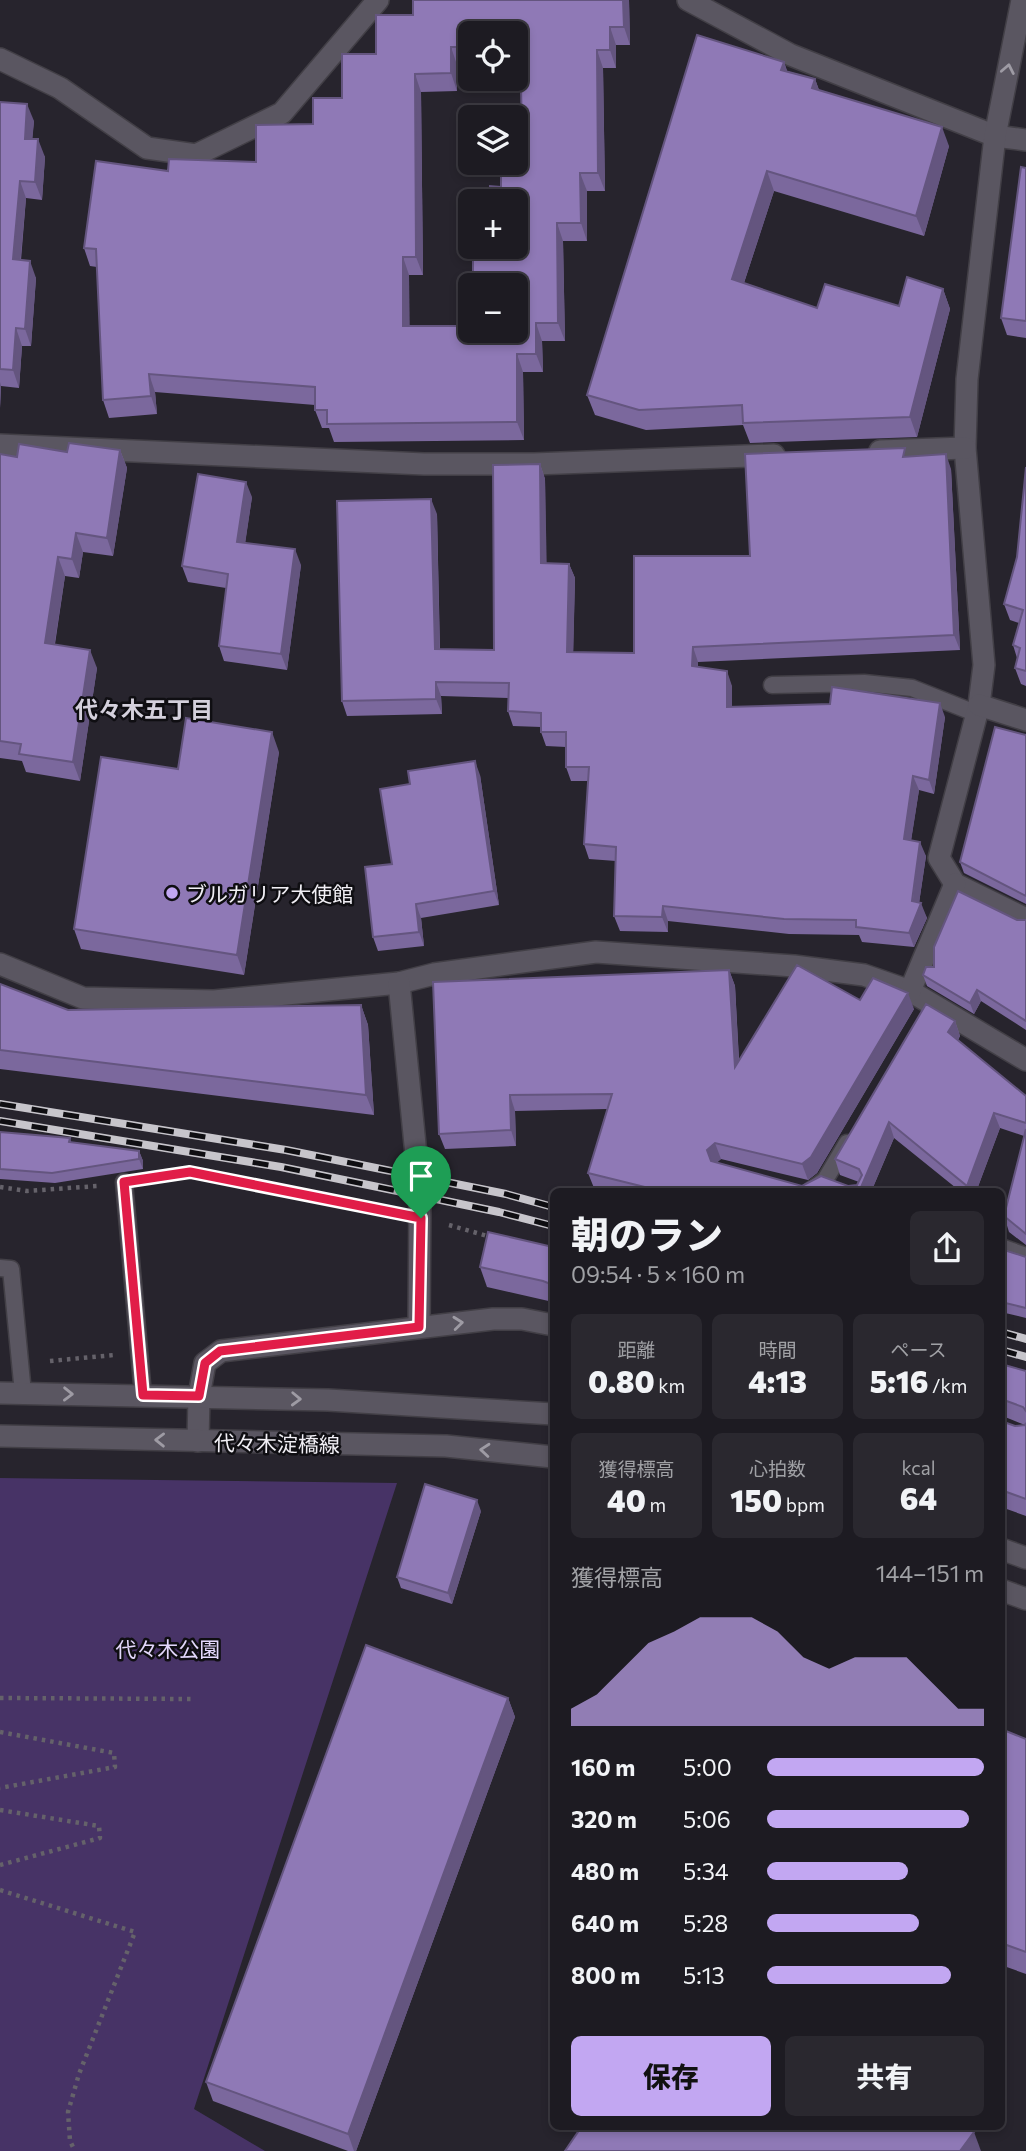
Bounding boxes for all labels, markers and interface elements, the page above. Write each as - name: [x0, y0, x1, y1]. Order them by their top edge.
- map controls: [458, 21, 528, 343]
- button: locate: [458, 21, 528, 91]
- one-way arrow: [1000, 63, 1015, 75]
- button: layers: [458, 105, 528, 175]
- button: +: [458, 189, 528, 259]
- button: −: [458, 273, 528, 343]
- district label: 代々木五丁目: [75, 695, 213, 723]
- place label: ブルガリア大使館: [186, 881, 353, 906]
- marker: ブルガリア大使館: [164, 885, 180, 901]
- pin: [391, 1146, 451, 1218]
- icon: arrive: [402, 1157, 440, 1195]
- text: 朝のラン: [571, 1210, 723, 1257]
- button: share: [910, 1211, 984, 1285]
- text: 09:54 · 5 × 160 m: [571, 1260, 745, 1288]
- one-way arrow: [453, 1315, 464, 1330]
- text: 距離: [617, 1338, 656, 1361]
- text: 時間: [758, 1338, 797, 1361]
- text: ペース: [890, 1338, 947, 1361]
- text: 0.80: [588, 1362, 655, 1399]
- text: 4:13: [748, 1362, 807, 1399]
- text: 5:16: [870, 1362, 928, 1399]
- text: km: [655, 1374, 685, 1397]
- text: /km: [928, 1374, 967, 1397]
- one-way arrow: [63, 1386, 74, 1402]
- one-way arrow: [290, 1392, 301, 1407]
- street label: 代々木淀橋線: [214, 1429, 340, 1457]
- one-way arrow: [154, 1432, 165, 1448]
- one-way arrow: [479, 1443, 490, 1458]
- text: kcal: [901, 1456, 936, 1479]
- text: 獲得標高: [598, 1457, 675, 1480]
- text: 心拍数: [749, 1457, 806, 1480]
- text: 64: [900, 1479, 937, 1516]
- text: 40: [607, 1481, 646, 1518]
- text: 150: [730, 1481, 782, 1518]
- text: m: [646, 1493, 666, 1516]
- text: bpm: [782, 1493, 825, 1516]
- text: 144–151 m: [876, 1559, 984, 1587]
- text: 獲得標高: [571, 1563, 663, 1591]
- park label: 代々木公園: [116, 1636, 221, 1661]
- text: 160 m: [571, 1753, 635, 1781]
- text: 5:00: [683, 1753, 732, 1781]
- text: 320 m: [571, 1805, 637, 1833]
- text: 5:06: [683, 1805, 731, 1833]
- text: 480 m: [571, 1857, 639, 1885]
- text: 5:34: [683, 1857, 729, 1885]
- text: 640 m: [571, 1909, 639, 1937]
- text: 5:28: [683, 1909, 728, 1937]
- text: 800 m: [571, 1961, 640, 1989]
- text: 5:13: [683, 1961, 725, 1989]
- button: 保存: [571, 2036, 771, 2116]
- button: 共有: [785, 2036, 984, 2116]

